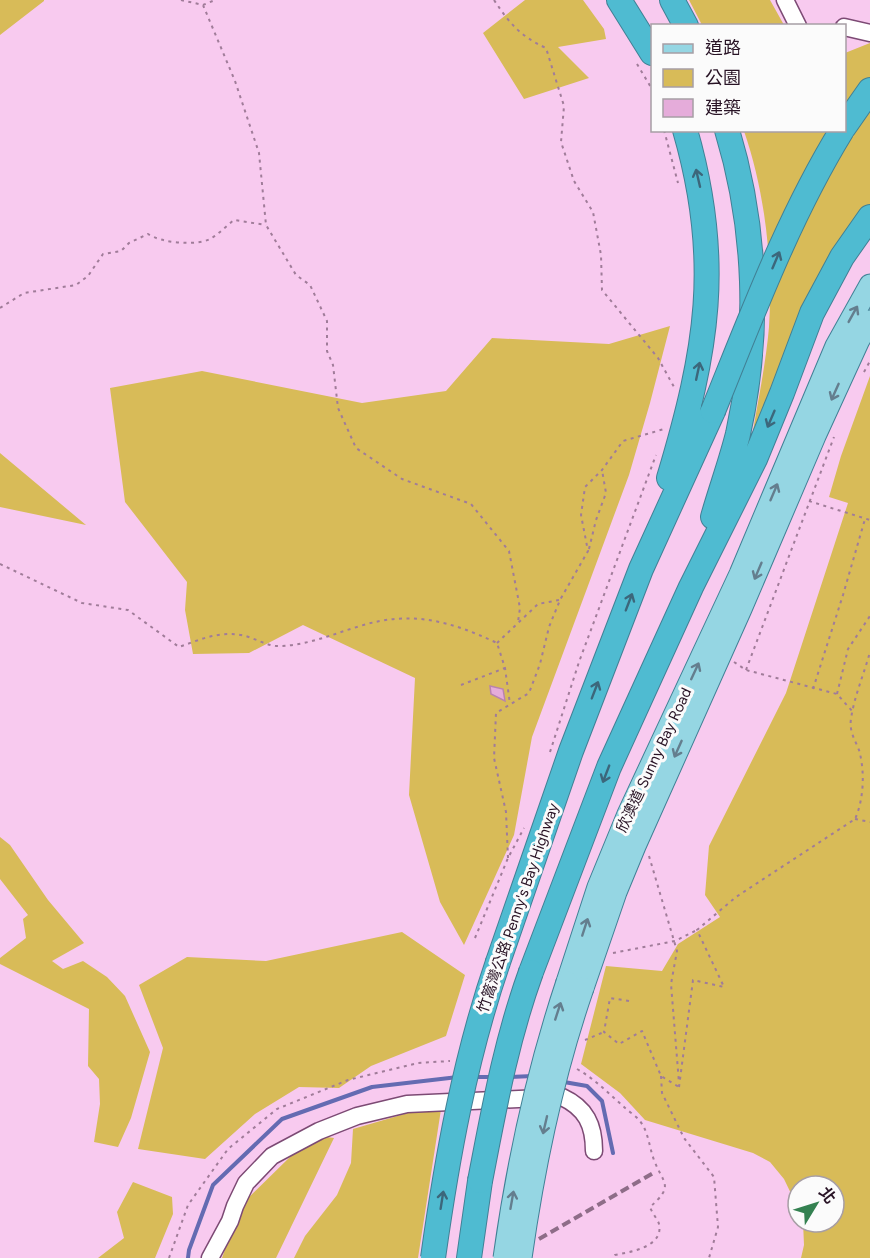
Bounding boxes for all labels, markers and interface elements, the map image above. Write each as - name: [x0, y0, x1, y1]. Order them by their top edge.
- legend: [651, 24, 846, 132]
- text: 道路: [705, 37, 741, 59]
- text: 公園: [705, 67, 741, 89]
- text: 建築: [705, 97, 741, 119]
- one-way arrow: [692, 169, 703, 188]
- one-way arrow: [770, 251, 782, 269]
- one-way arrow: [847, 306, 859, 323]
- one-way arrow: [692, 362, 704, 381]
- one-way arrow: [829, 383, 840, 401]
- one-way arrow: [765, 410, 776, 428]
- one-way arrow: [769, 484, 780, 502]
- one-way arrow: [752, 561, 763, 580]
- one-way arrow: [624, 593, 635, 612]
- one-way arrow: [689, 662, 701, 680]
- one-way arrow: [590, 681, 601, 699]
- street label: 欣澳道 Sunny Bay Road: [613, 685, 695, 835]
- one-way arrow: [672, 740, 683, 758]
- one-way arrow: [600, 765, 611, 783]
- street label: 竹篙灣公路 Penny's Bay Highway: [474, 801, 562, 1015]
- one-way arrow: [580, 918, 591, 937]
- one-way arrow: [553, 1002, 564, 1021]
- one-way arrow: [539, 1115, 550, 1134]
- north arrow: [786, 1174, 846, 1234]
- text: 北: [815, 1183, 840, 1207]
- one-way arrow: [437, 1191, 448, 1211]
- one-way arrow: [507, 1191, 518, 1210]

